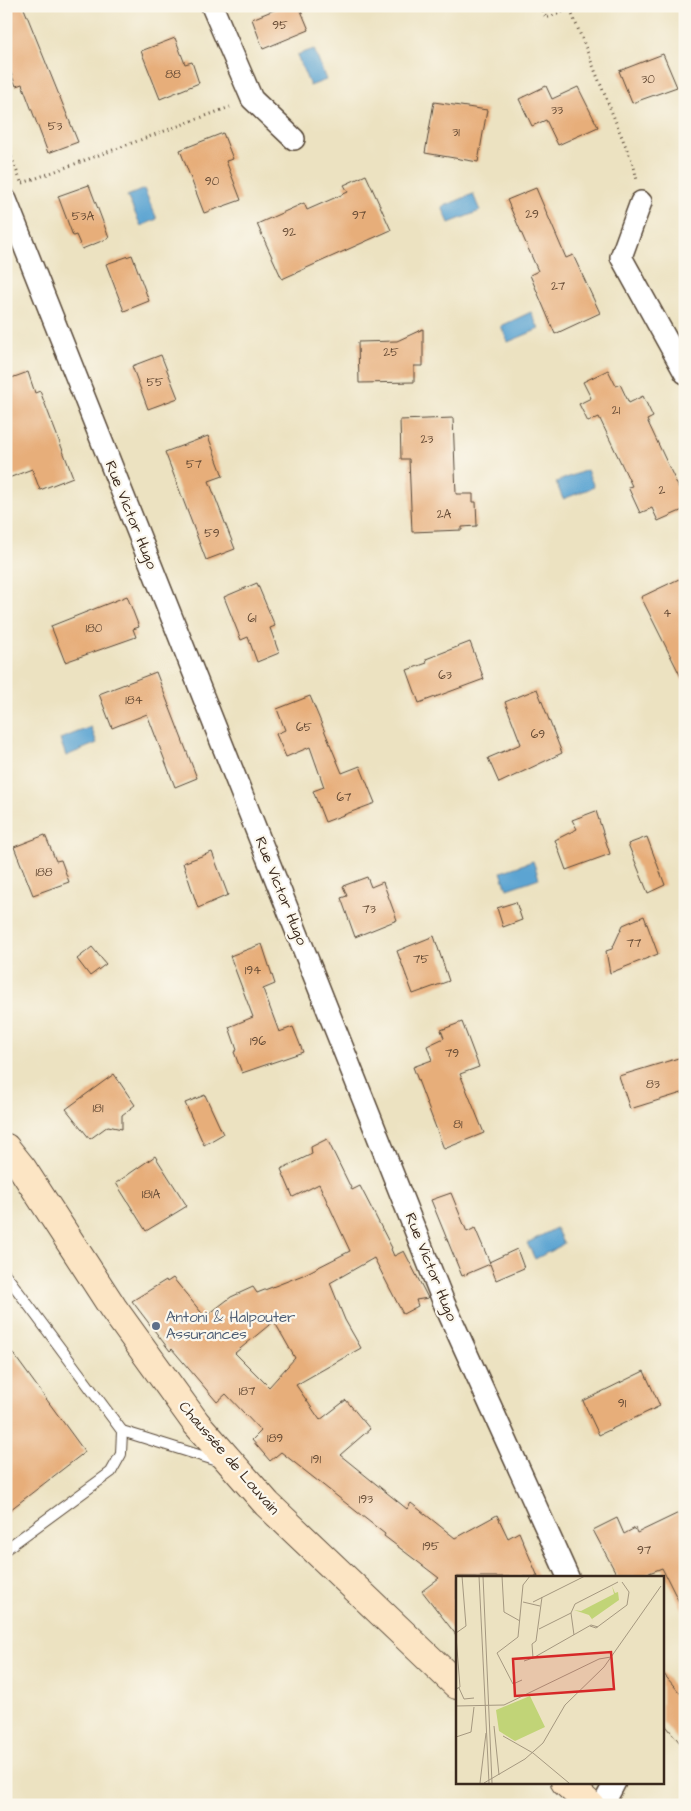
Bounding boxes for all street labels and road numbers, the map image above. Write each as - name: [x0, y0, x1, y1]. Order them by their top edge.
- street label: Rue Victor Hugo: [99, 458, 163, 573]
- street label: Rue Victor Hugo: [249, 834, 313, 949]
- street label: Rue Victor Hugo: [399, 1210, 463, 1325]
- street label: Chaussée de Louvain: [174, 1397, 284, 1520]

